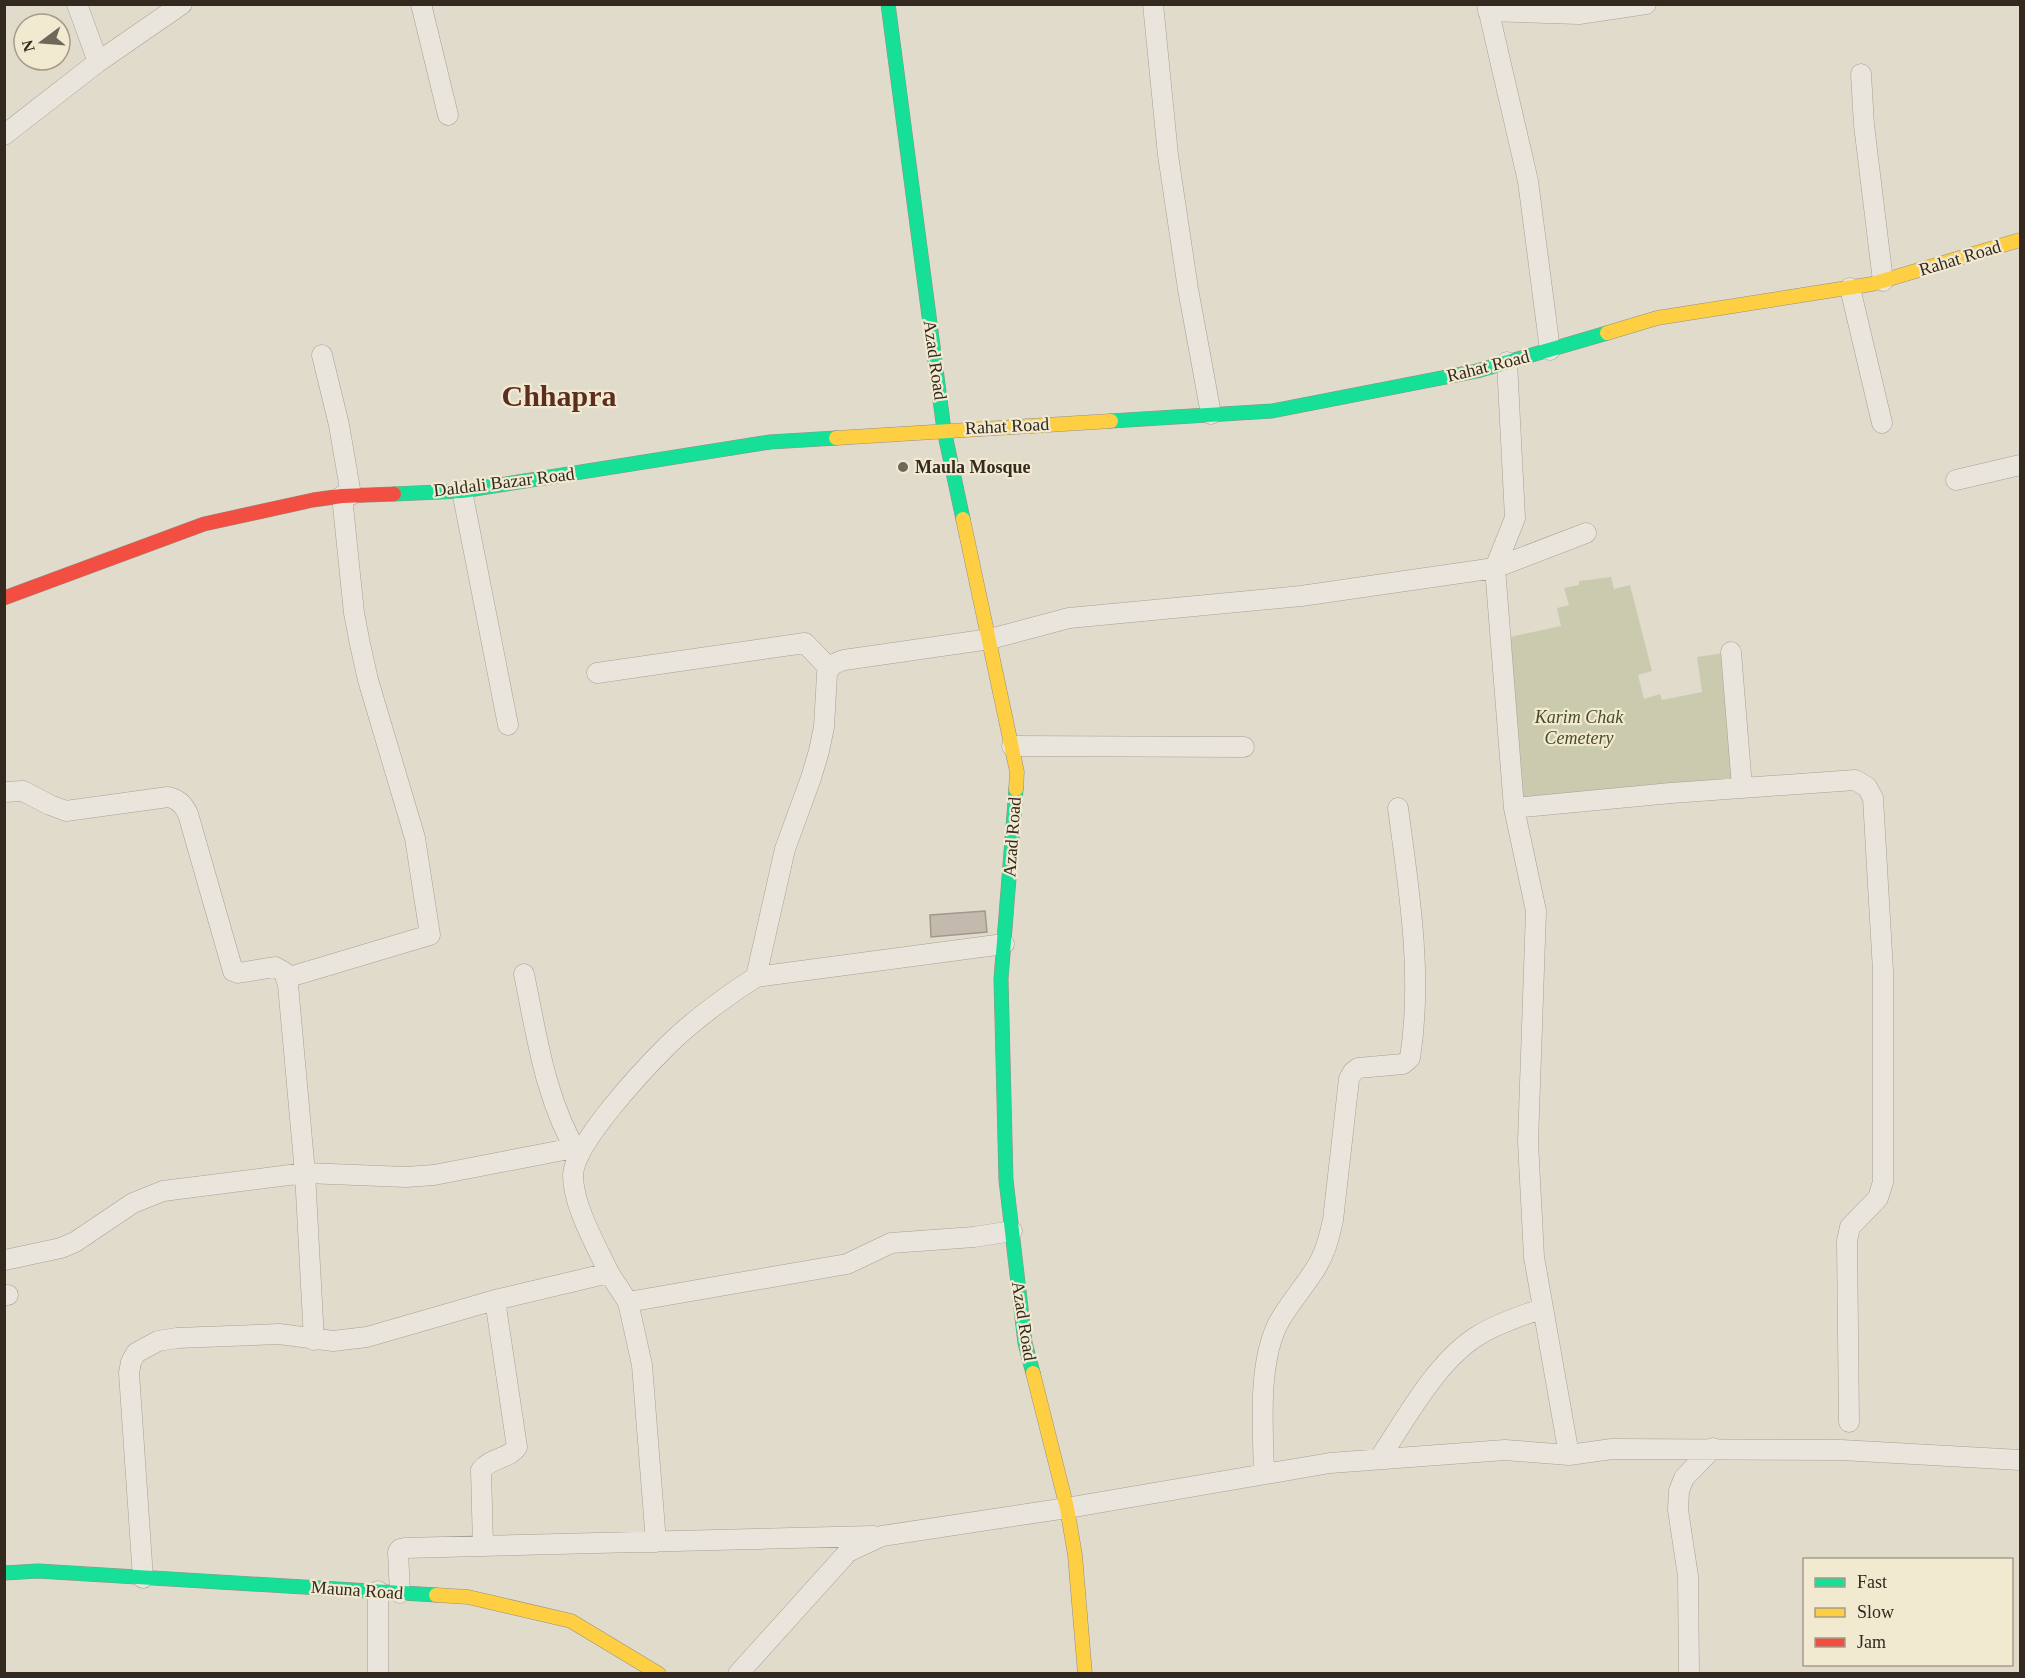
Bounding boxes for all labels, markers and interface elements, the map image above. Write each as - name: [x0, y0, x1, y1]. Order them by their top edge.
- north arrow: [12, 12, 72, 72]
- text: N: [18, 38, 38, 54]
- street label: Rahat Road: [1917, 236, 2003, 280]
- street label: Azad Road: [919, 319, 951, 401]
- street label: Rahat Road: [1445, 346, 1531, 386]
- district label: Chhapra: [501, 379, 617, 412]
- street label: Rahat Road: [964, 414, 1050, 438]
- place label: Maula Mosque: [915, 457, 1031, 477]
- marker: Maula Mosque: [896, 460, 910, 474]
- street label: Daldali Bazar Road: [432, 463, 576, 501]
- park label: Karim Chak Cemetery: [1534, 707, 1624, 748]
- street label: Azad Road: [999, 796, 1025, 878]
- street label: Azad Road: [1008, 1280, 1040, 1362]
- legend: [1803, 1558, 2013, 1666]
- text: Fast: [1857, 1572, 1887, 1592]
- street label: Mauna Road: [310, 1577, 404, 1603]
- text: Slow: [1857, 1602, 1894, 1622]
- text: Jam: [1857, 1632, 1886, 1652]

